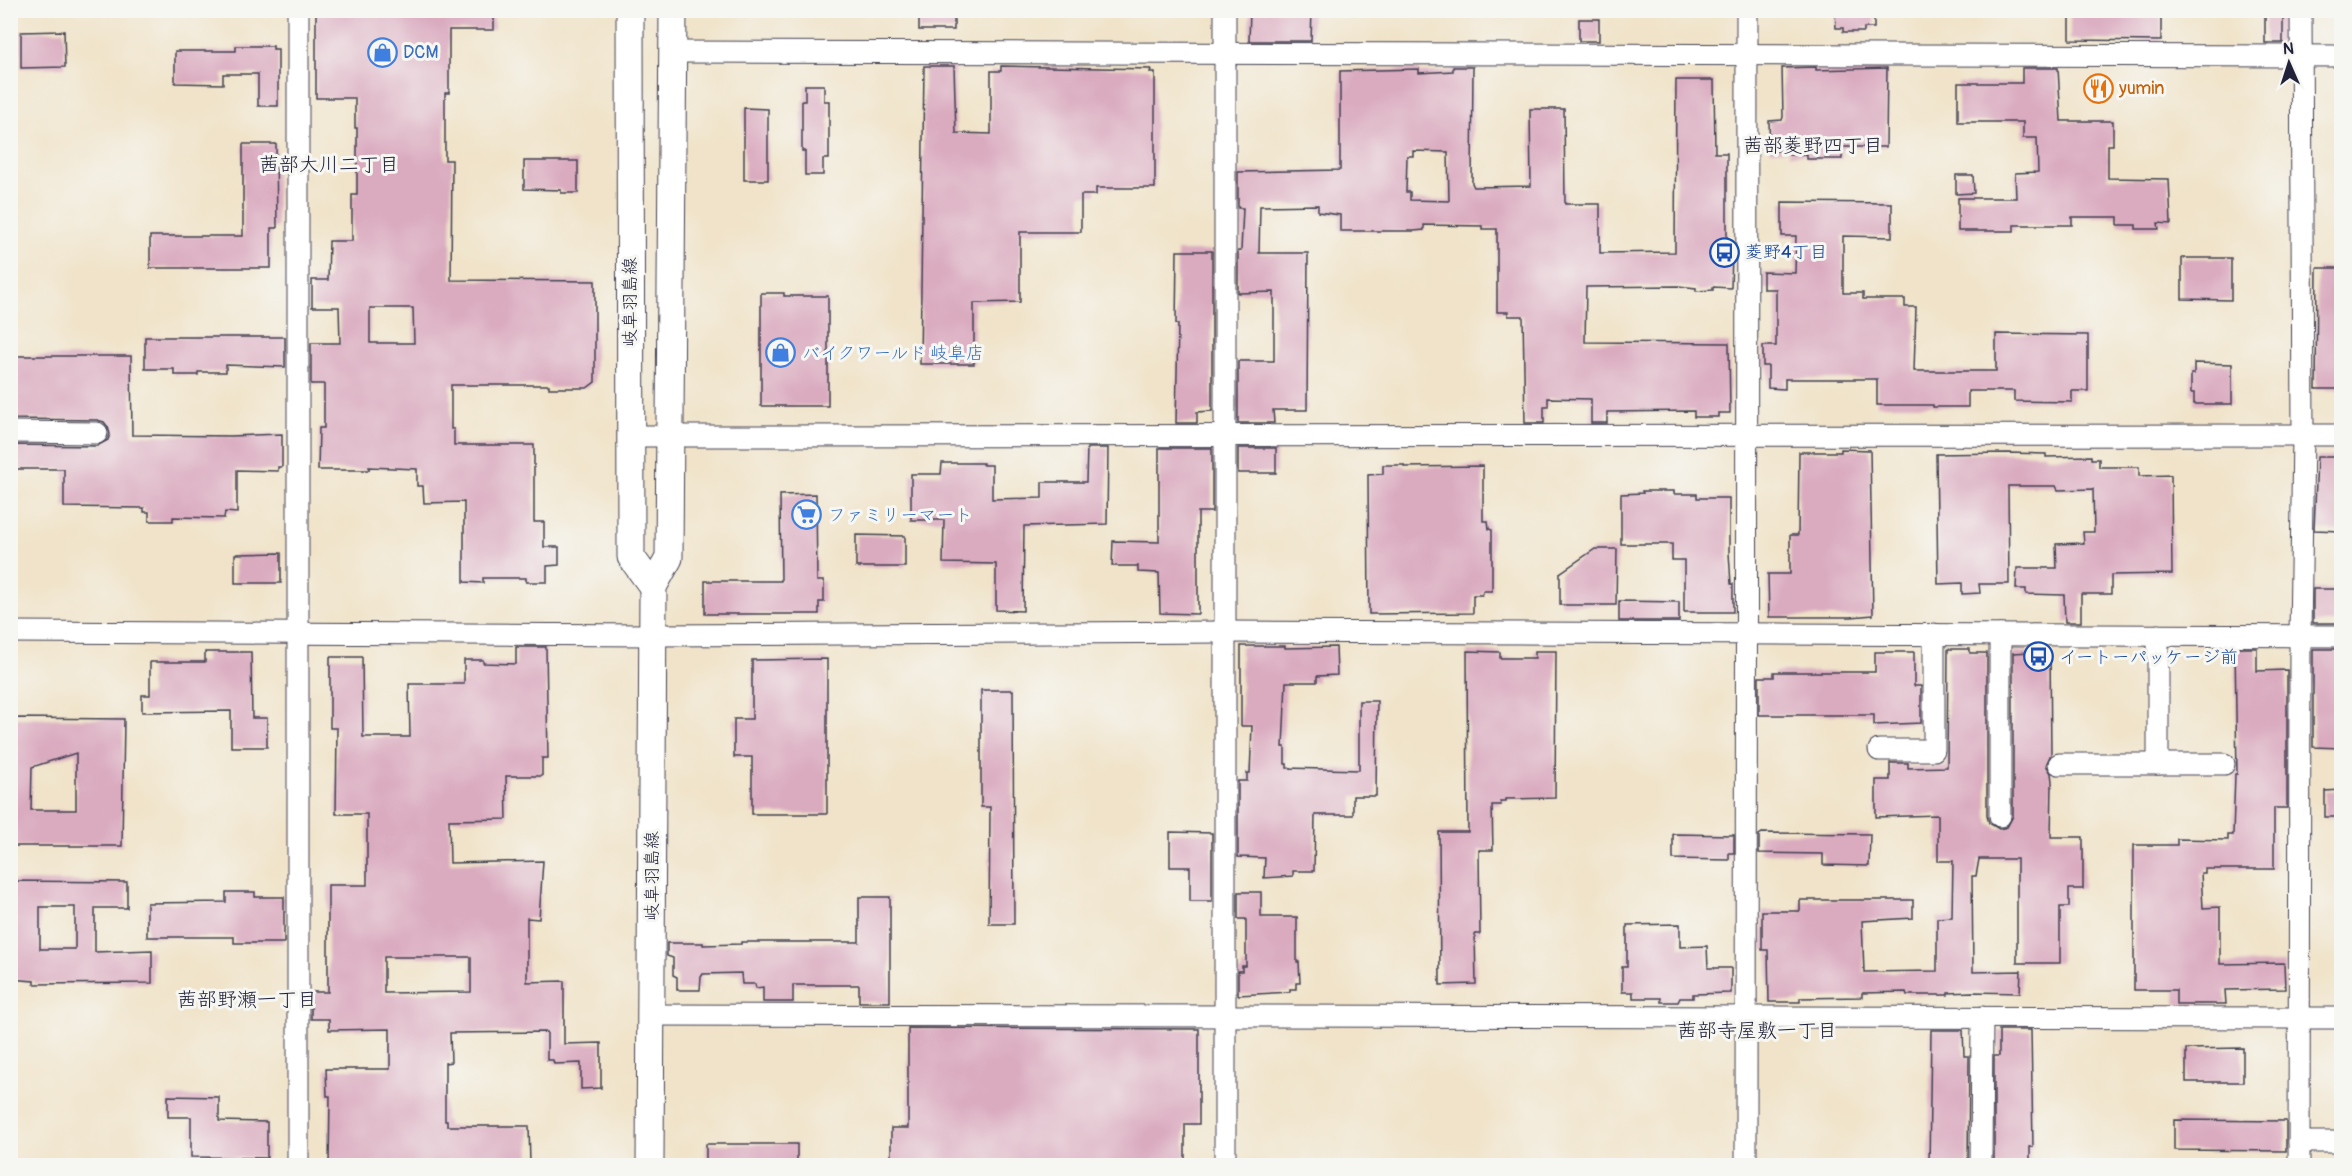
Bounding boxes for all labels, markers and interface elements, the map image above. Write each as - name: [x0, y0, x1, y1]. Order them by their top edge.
- north arrow: [2259, 33, 2319, 93]
- shop icon: DCM: [366, 36, 398, 68]
- text: N: [2282, 39, 2294, 59]
- place label: DCM: [403, 41, 438, 64]
- restaurant icon: yumin: [2082, 72, 2114, 104]
- place label: yumin: [2118, 77, 2164, 100]
- district label: 茜部菱野四丁目: [1743, 133, 1883, 158]
- district label: 茜部大川二丁目: [259, 152, 399, 177]
- bus stop icon: 菱野4丁目: [1708, 236, 1740, 268]
- place label: 菱野4丁目: [1745, 241, 1827, 264]
- street label: 岐阜羽島線: [619, 257, 642, 347]
- shop icon: バイクワールド 岐阜店: [765, 337, 797, 369]
- place label: バイクワールド 岐阜店: [802, 342, 984, 365]
- supermarket icon: ファミリーマート: [791, 499, 823, 531]
- place label: ファミリーマート: [828, 504, 972, 527]
- bus stop icon: イートーパッケージ前: [2022, 641, 2054, 673]
- place label: イートーパッケージ前: [2059, 646, 2238, 669]
- street label: 岐阜羽島線: [641, 831, 664, 921]
- district label: 茜部野瀬一丁目: [177, 987, 317, 1012]
- district label: 茜部寺屋敷一丁目: [1677, 1018, 1837, 1043]

